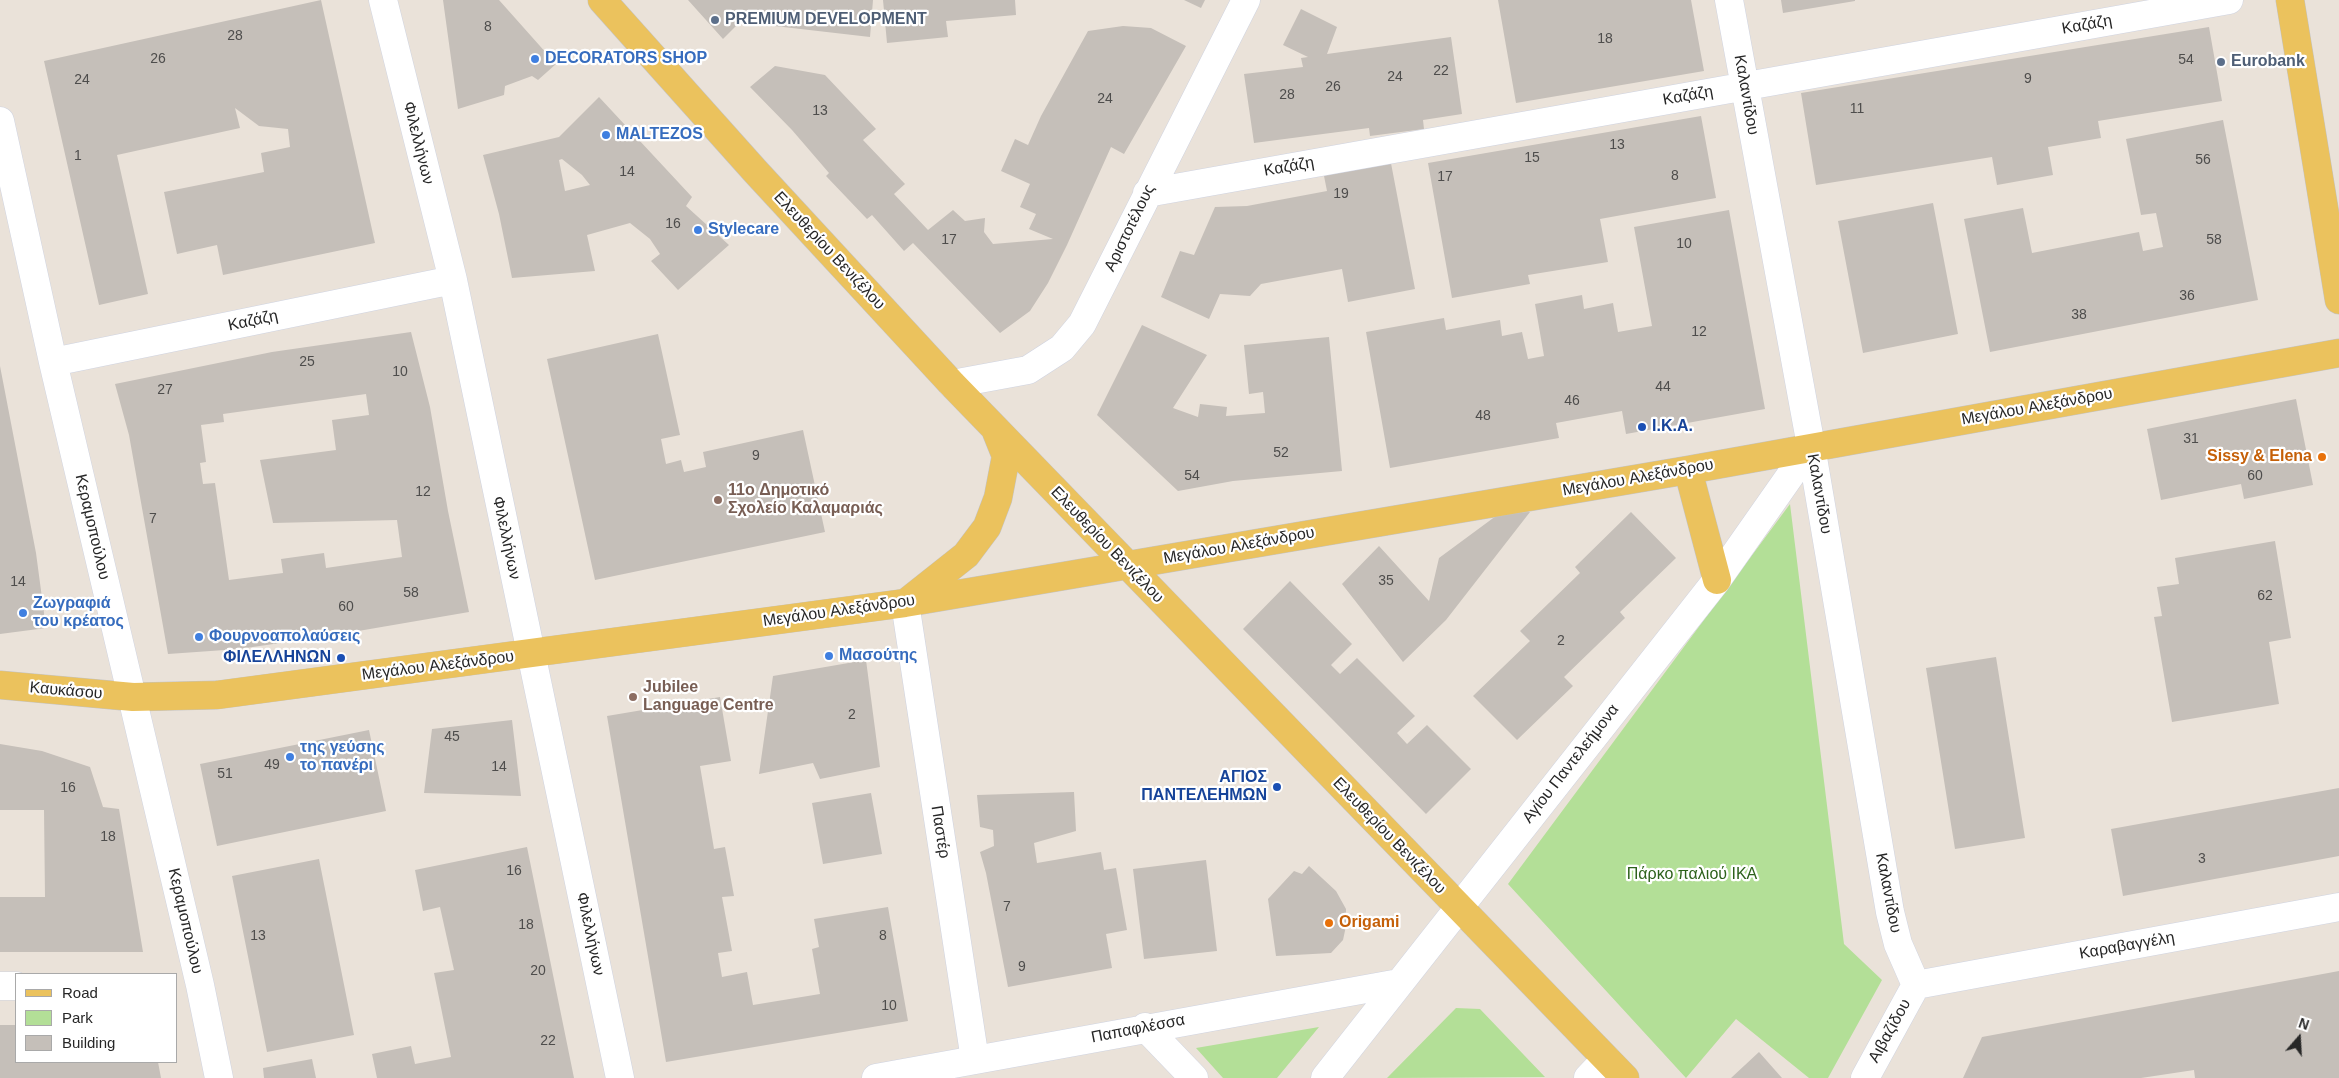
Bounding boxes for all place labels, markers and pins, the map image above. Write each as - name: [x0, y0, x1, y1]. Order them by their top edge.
- place label: PREMIUM DEVELOPMENT: [725, 10, 927, 30]
- marker: PREMIUM DEVELOPMENT: [709, 14, 721, 26]
- place label: DECORATORS SHOP: [545, 49, 707, 69]
- place label: Eurobank: [2231, 52, 2305, 72]
- marker: DECORATORS SHOP: [529, 53, 541, 65]
- marker: Eurobank: [2215, 56, 2227, 68]
- place label: MALTEZOS: [616, 125, 703, 145]
- marker: MALTEZOS: [600, 129, 612, 141]
- place label: Stylecare: [708, 220, 779, 240]
- marker: Stylecare: [692, 224, 704, 236]
- place label: Ι.Κ.Α.: [1652, 417, 1693, 437]
- marker: Ι.Κ.Α.: [1636, 421, 1648, 433]
- place label: Sissy & Elena: [2207, 447, 2312, 467]
- marker: Sissy & Elena: [2316, 451, 2328, 463]
- place label: 11ο Δημοτικό Σχολείο Καλαμαριάς: [728, 481, 883, 519]
- marker: 11ο Δημοτικό Σχολείο Καλαμαριάς: [712, 494, 724, 506]
- place label: Ζωγραφιά του κρέατος: [33, 594, 124, 632]
- marker: Ζωγραφιά του κρέατος: [17, 607, 29, 619]
- place label: Φουρνοαπολαύσεις: [209, 627, 360, 647]
- marker: Φουρνοαπολαύσεις: [193, 631, 205, 643]
- place label: Μασούτης: [839, 646, 917, 666]
- place label: ΦΙΛΕΛΛΗΝΩΝ: [223, 648, 331, 668]
- marker: Μασούτης: [823, 650, 835, 662]
- marker: ΦΙΛΕΛΛΗΝΩΝ: [335, 652, 347, 664]
- place label: Jubilee Language Centre: [643, 678, 774, 716]
- marker: Jubilee Language Centre: [627, 691, 639, 703]
- place label: της γεύσης το πανέρι: [300, 738, 385, 776]
- marker: της γεύσης το πανέρι: [284, 751, 296, 763]
- place label: ΑΓΙΟΣ ΠΑΝΤΕΛΕΗΜΩΝ: [1141, 768, 1267, 806]
- marker: ΑΓΙΟΣ ΠΑΝΤΕΛΕΗΜΩΝ: [1271, 781, 1283, 793]
- place label: Origami: [1339, 913, 1399, 933]
- marker: Origami: [1323, 917, 1335, 929]

